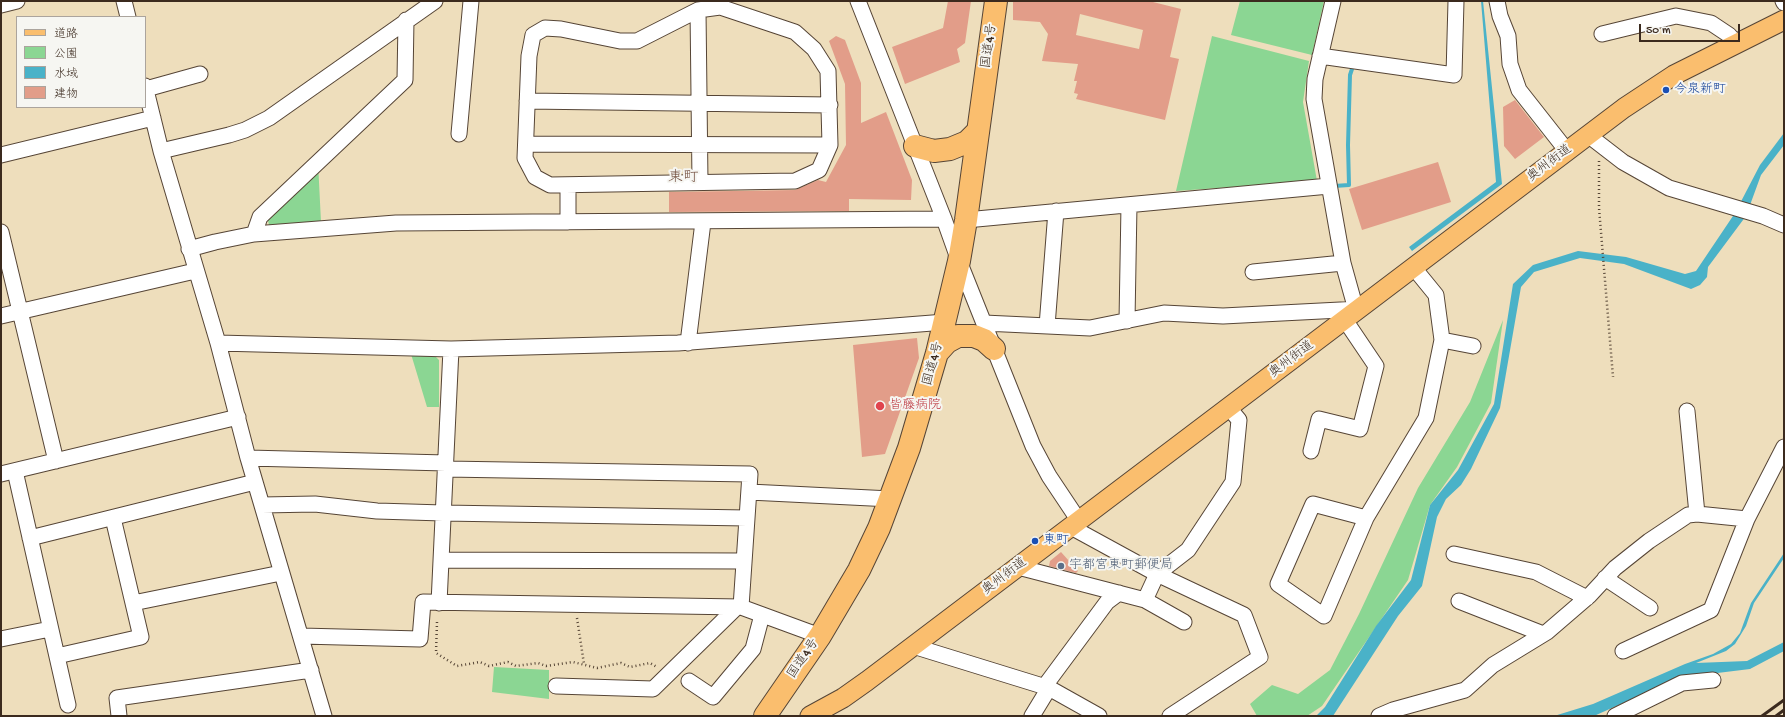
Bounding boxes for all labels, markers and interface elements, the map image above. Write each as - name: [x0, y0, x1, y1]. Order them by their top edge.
- legend: [16, 16, 146, 108]
- scale bar: [1641, 16, 1742, 42]
- street label: 国道4号: [979, 23, 1001, 69]
- text: 50 m: [1646, 24, 1671, 38]
- text: 道路: [54, 28, 78, 42]
- text: 公園: [54, 48, 78, 62]
- text: 水域: [54, 68, 78, 82]
- place label: 今泉新町: [1674, 82, 1726, 98]
- marker: 今泉新町: [1661, 85, 1671, 95]
- text: 建物: [54, 88, 78, 102]
- street label: 奥州街道: [1525, 142, 1575, 186]
- district label: 東町: [668, 170, 698, 188]
- street label: 奥州街道: [1267, 338, 1317, 382]
- street label: 国道4号: [921, 340, 947, 388]
- place label: 皆藤病院: [889, 398, 941, 414]
- marker: 皆藤病院: [874, 400, 886, 412]
- place label: 東町: [1043, 533, 1069, 549]
- marker: 東町: [1030, 536, 1040, 546]
- street label: 奥州街道: [980, 555, 1030, 599]
- place label: 宇都宮東町郵便局: [1069, 558, 1173, 574]
- marker: 宇都宮東町郵便局: [1056, 561, 1066, 571]
- street label: 国道4号: [785, 636, 823, 682]

